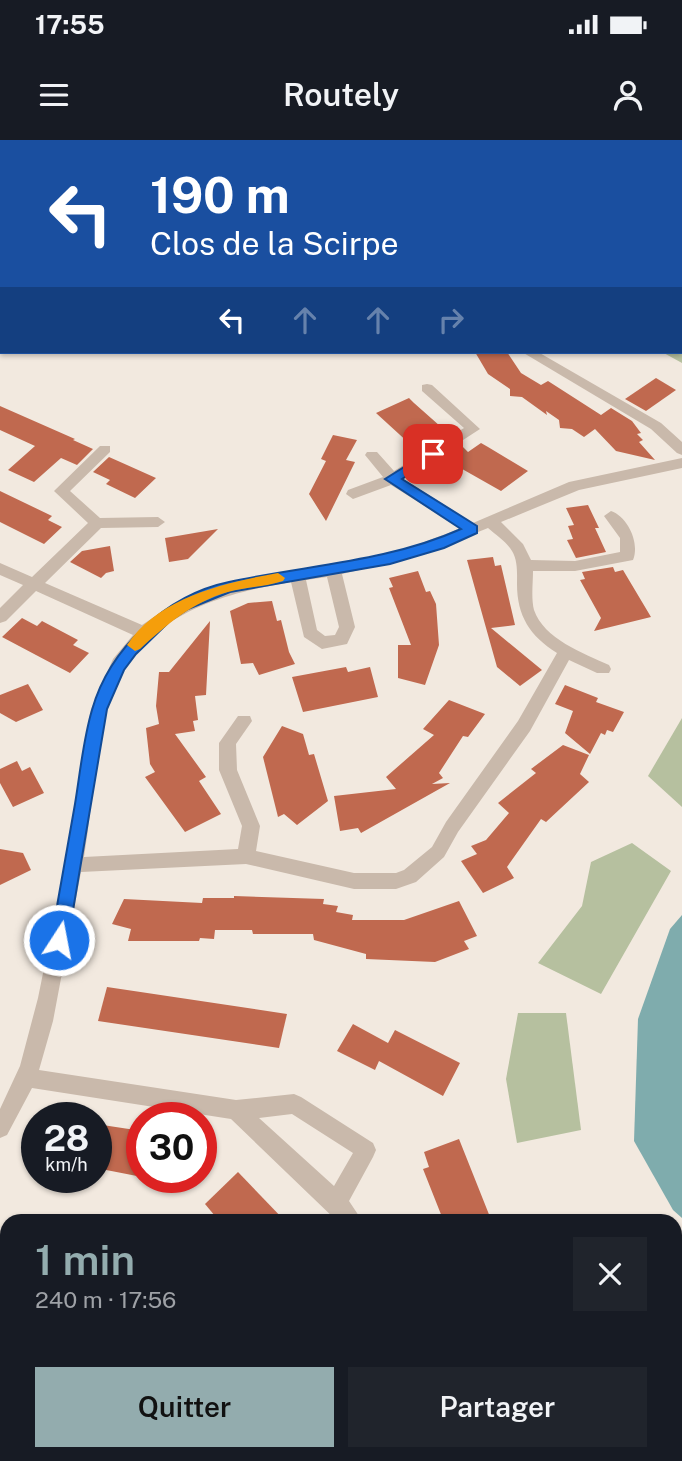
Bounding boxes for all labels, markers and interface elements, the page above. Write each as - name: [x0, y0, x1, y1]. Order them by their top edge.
- text: 17:55: [35, 9, 105, 40]
- icon: menu: [35, 76, 73, 114]
- text: Routely: [283, 76, 399, 113]
- icon: person: [609, 76, 647, 114]
- text: 190 m: [150, 166, 290, 224]
- icon: left: [35, 168, 126, 259]
- text: Clos de la Scirpe: [150, 225, 399, 262]
- icon: left: [213, 301, 251, 339]
- icon: ahead: [286, 301, 324, 339]
- icon: ahead: [359, 301, 397, 339]
- icon: right: [432, 301, 470, 339]
- pin: [403, 424, 463, 484]
- icon: arrive: [414, 435, 452, 473]
- position arrow: [22, 903, 96, 977]
- speed limit sign: 30: [126, 1102, 217, 1193]
- text: 28: [44, 1118, 89, 1159]
- text: km/h: [45, 1154, 88, 1175]
- text: 1 min: [35, 1235, 135, 1284]
- button: close: [573, 1237, 647, 1311]
- text: 240 m · 17:56: [35, 1286, 176, 1313]
- button: Quitter: [35, 1367, 334, 1447]
- button: Partager: [348, 1367, 647, 1447]

